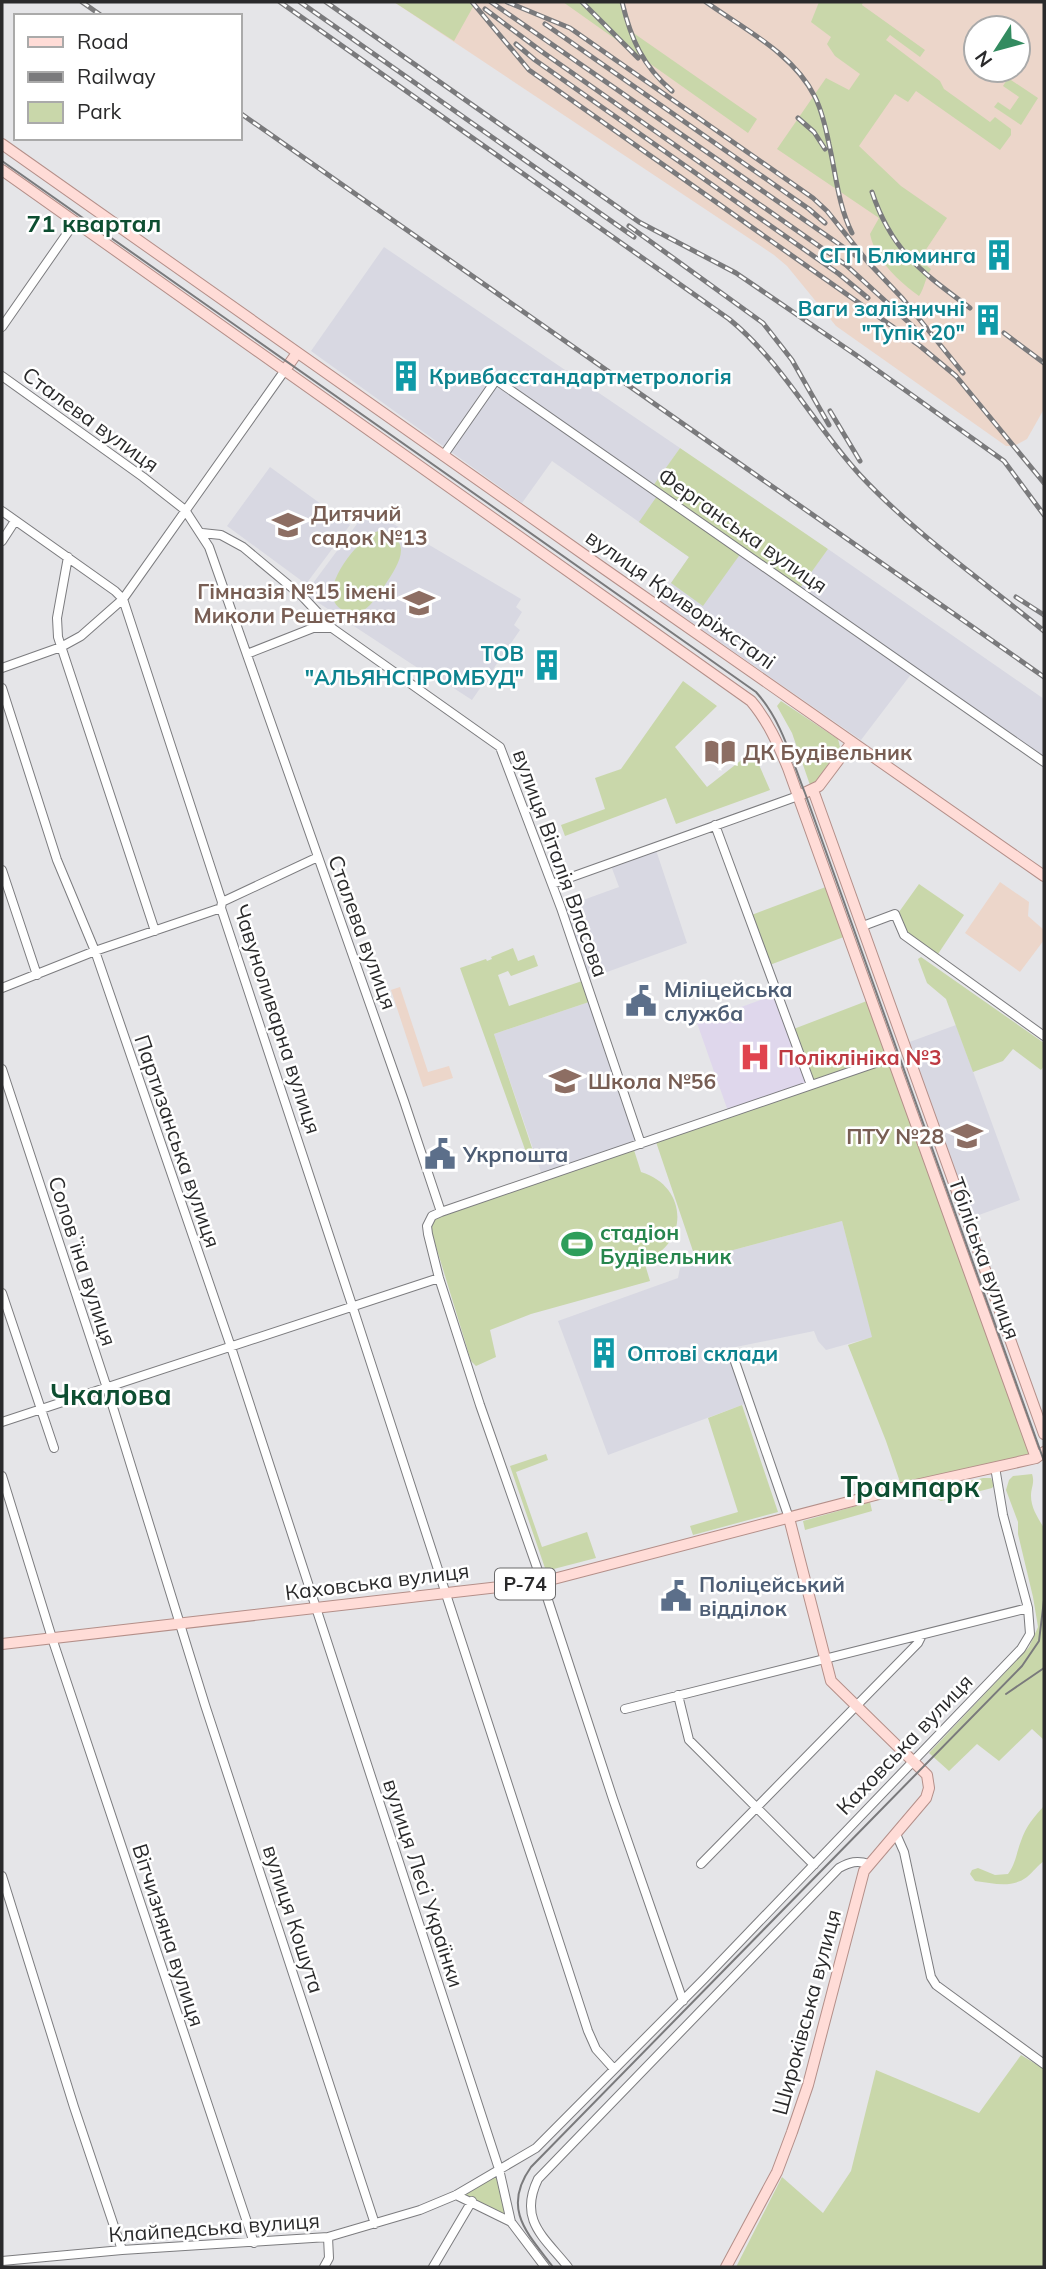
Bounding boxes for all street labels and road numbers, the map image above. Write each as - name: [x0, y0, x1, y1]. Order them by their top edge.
- street label: Сталева вулиця: [18, 361, 164, 477]
- street label: Ферганська вулиця: [653, 462, 833, 598]
- street label: вулиця Криворіжсталі: [581, 524, 781, 674]
- street label: вулиця Віталія Власова: [508, 746, 614, 980]
- street label: Сталева вулиця: [323, 851, 403, 1013]
- street label: Чавуноливарна вулиця: [229, 901, 327, 1137]
- street label: Партизанська вулиця: [129, 1031, 227, 1251]
- street label: Соловʼїна вулиця: [43, 1173, 123, 1349]
- street label: Тбіліська вулиця: [944, 1174, 1026, 1342]
- street label: Каховська вулиця: [284, 1557, 470, 1605]
- road number: Р-74: [495, 1568, 555, 1600]
- street label: Каховська вулиця: [830, 1668, 978, 1820]
- street label: вулиця Лесі Українки: [378, 1776, 470, 1990]
- street label: Вітчизняна вулиця: [127, 1840, 211, 2030]
- street label: вулиця Кошута: [258, 1842, 330, 1996]
- street label: Широківська вулиця: [766, 1906, 846, 2118]
- street label: Клайпедська вулиця: [108, 2207, 320, 2247]

